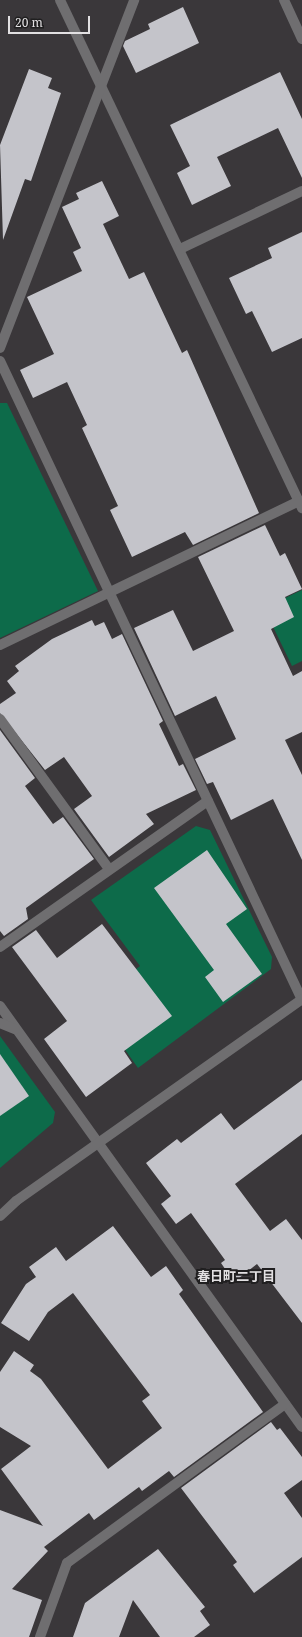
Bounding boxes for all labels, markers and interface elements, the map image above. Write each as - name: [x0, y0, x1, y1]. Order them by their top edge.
- scale bar: [10, 8, 92, 34]
- text: 20 m: [15, 14, 43, 31]
- district label: 春日町二丁目: [197, 1268, 275, 1284]

